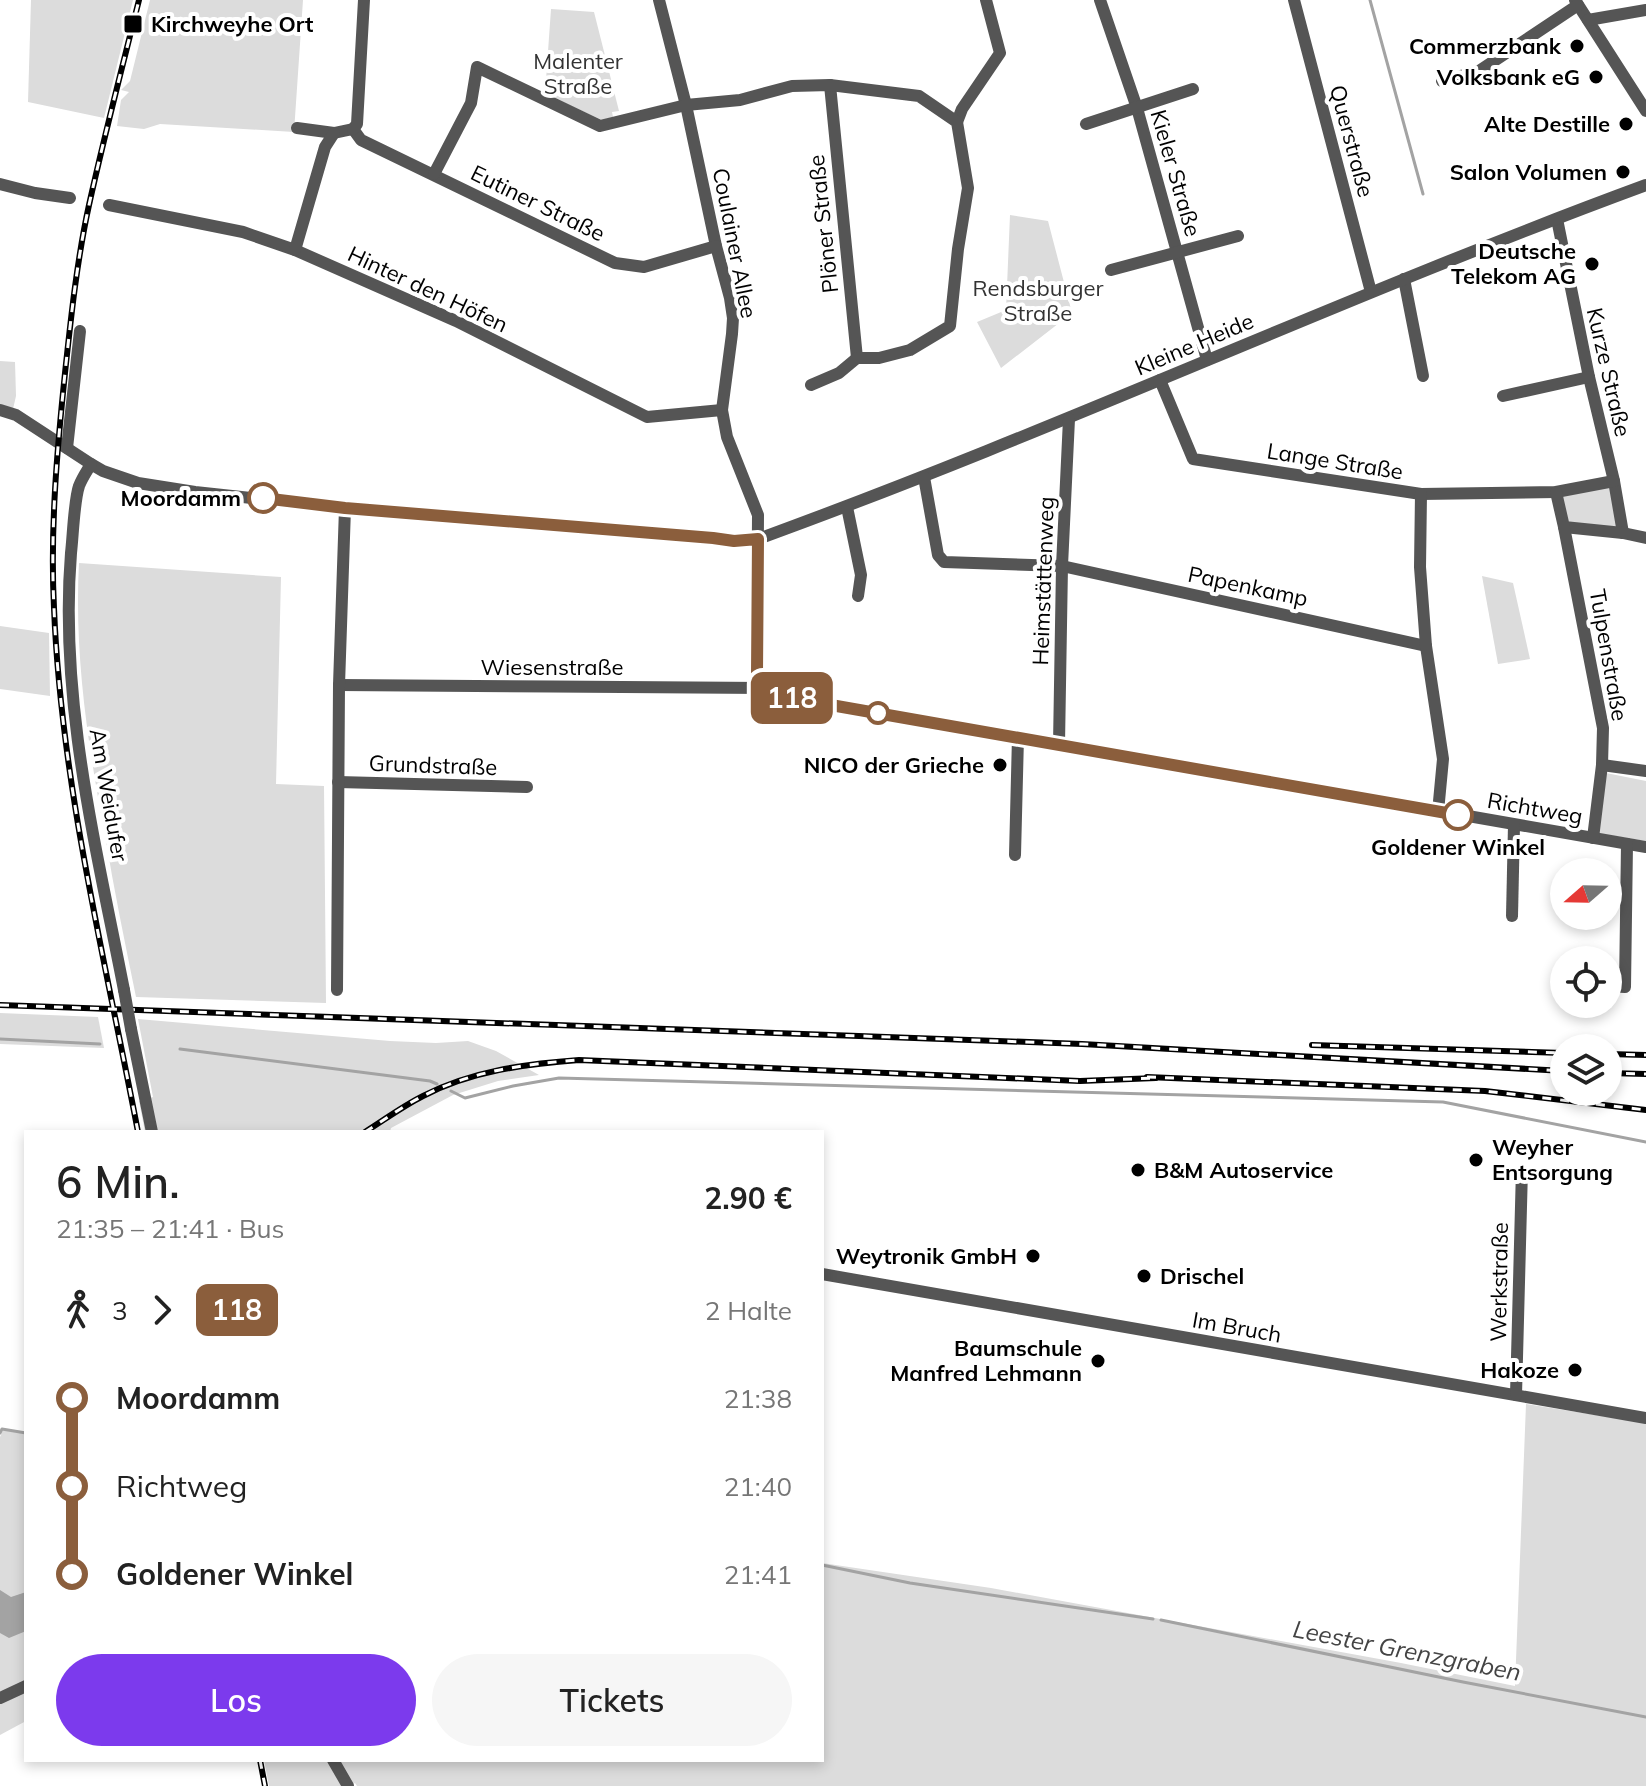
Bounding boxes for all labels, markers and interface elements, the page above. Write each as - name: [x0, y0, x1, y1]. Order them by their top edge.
- place label: Kirchweyhe Ort: [151, 10, 313, 38]
- marker: Kirchweyhe Ort: [122, 13, 144, 35]
- place label: Commerzbank: [1409, 32, 1562, 60]
- marker: Commerzbank: [1568, 37, 1586, 55]
- park label: Malenter Straße: [533, 47, 623, 100]
- place label: Volksbank eG: [1436, 63, 1580, 91]
- marker: Volksbank eG: [1587, 68, 1605, 86]
- street label: Querstraße: [1324, 82, 1380, 200]
- street label: Kieler Straße: [1145, 106, 1207, 240]
- place label: Alte Destille: [1484, 110, 1610, 138]
- marker: Alte Destille: [1617, 115, 1635, 133]
- street label: Plöner Straße: [802, 153, 844, 295]
- place label: Salon Volumen: [1450, 158, 1607, 186]
- street label: Eutiner Straße: [466, 159, 610, 247]
- marker: Salon Volumen: [1614, 163, 1632, 181]
- street label: Coulainer Allee: [707, 166, 763, 320]
- place label: Deutsche Telekom AG: [1451, 237, 1576, 290]
- street label: Hinter den Höfen: [344, 240, 512, 338]
- marker: Deutsche Telekom AG: [1583, 255, 1601, 273]
- park label: Rendsburger Straße: [973, 274, 1103, 327]
- street label: Kurze Straße: [1581, 305, 1637, 439]
- street label: Kleine Heide: [1130, 306, 1258, 382]
- street label: Lange Straße: [1265, 436, 1405, 486]
- marker: Moordamm: [248, 483, 278, 513]
- place label: Moordamm: [121, 484, 241, 512]
- street label: Heimstättenweg: [1026, 496, 1060, 666]
- street label: Papenkamp: [1185, 560, 1311, 612]
- street label: Tulpenstraße: [1584, 587, 1634, 723]
- street label: Wiesenstraße: [481, 653, 623, 681]
- line badge: 118: [746, 672, 838, 724]
- text: 118: [767, 680, 817, 715]
- unlabelled marker: [867, 702, 889, 724]
- street label: Am Weidufer: [84, 726, 134, 864]
- street label: Grundstraße: [368, 749, 498, 781]
- place label: NICO der Grieche: [804, 751, 984, 779]
- marker: NICO der Grieche: [991, 756, 1009, 774]
- street label: Richtweg: [1485, 786, 1585, 830]
- marker: Goldener Winkel: [1443, 800, 1473, 830]
- place label: Goldener Winkel: [1371, 833, 1545, 861]
- north arrow: [1550, 858, 1622, 930]
- map controls: [1550, 858, 1622, 1106]
- button: locate: [1550, 946, 1622, 1018]
- button: layers: [1550, 1034, 1622, 1106]
- place label: Weyher Entsorgung: [1492, 1133, 1613, 1186]
- marker: Weyher Entsorgung: [1467, 1151, 1485, 1169]
- text: 6 Min.: [56, 1154, 180, 1209]
- place label: B&M Autoservice: [1154, 1156, 1333, 1184]
- marker: B&M Autoservice: [1129, 1161, 1147, 1179]
- text: 2.90 €: [704, 1179, 792, 1217]
- text: 21:35 – 21:41 · Bus: [56, 1212, 285, 1245]
- street label: Werkstraße: [1484, 1222, 1514, 1342]
- place label: Weytronik GmbH: [836, 1242, 1017, 1270]
- marker: Weytronik GmbH: [1024, 1247, 1042, 1265]
- place label: Drischel: [1160, 1262, 1244, 1290]
- marker: Drischel: [1135, 1267, 1153, 1285]
- icon: walk: [56, 1288, 100, 1332]
- icon: forward: [140, 1288, 184, 1332]
- text: 118: [212, 1292, 262, 1327]
- text: 3: [112, 1294, 128, 1327]
- text: 2 Halte: [705, 1294, 792, 1327]
- street label: Im Bruch: [1190, 1305, 1284, 1349]
- place label: Baumschule Manfred Lehmann: [890, 1334, 1082, 1387]
- marker: Baumschule Manfred Lehmann: [1089, 1352, 1107, 1370]
- place label: Hakoze: [1480, 1356, 1559, 1384]
- marker: Hakoze: [1566, 1361, 1584, 1379]
- text: Moordamm: [116, 1379, 280, 1417]
- text: 21:38: [724, 1382, 792, 1415]
- text: Richtweg: [116, 1467, 247, 1505]
- text: 21:40: [724, 1470, 792, 1503]
- text: Goldener Winkel: [116, 1555, 353, 1593]
- text: 21:41: [724, 1558, 792, 1591]
- water label: Leester Grenzgraben: [1291, 1613, 1524, 1687]
- button: Los: [56, 1654, 416, 1746]
- button: Tickets: [432, 1654, 792, 1746]

